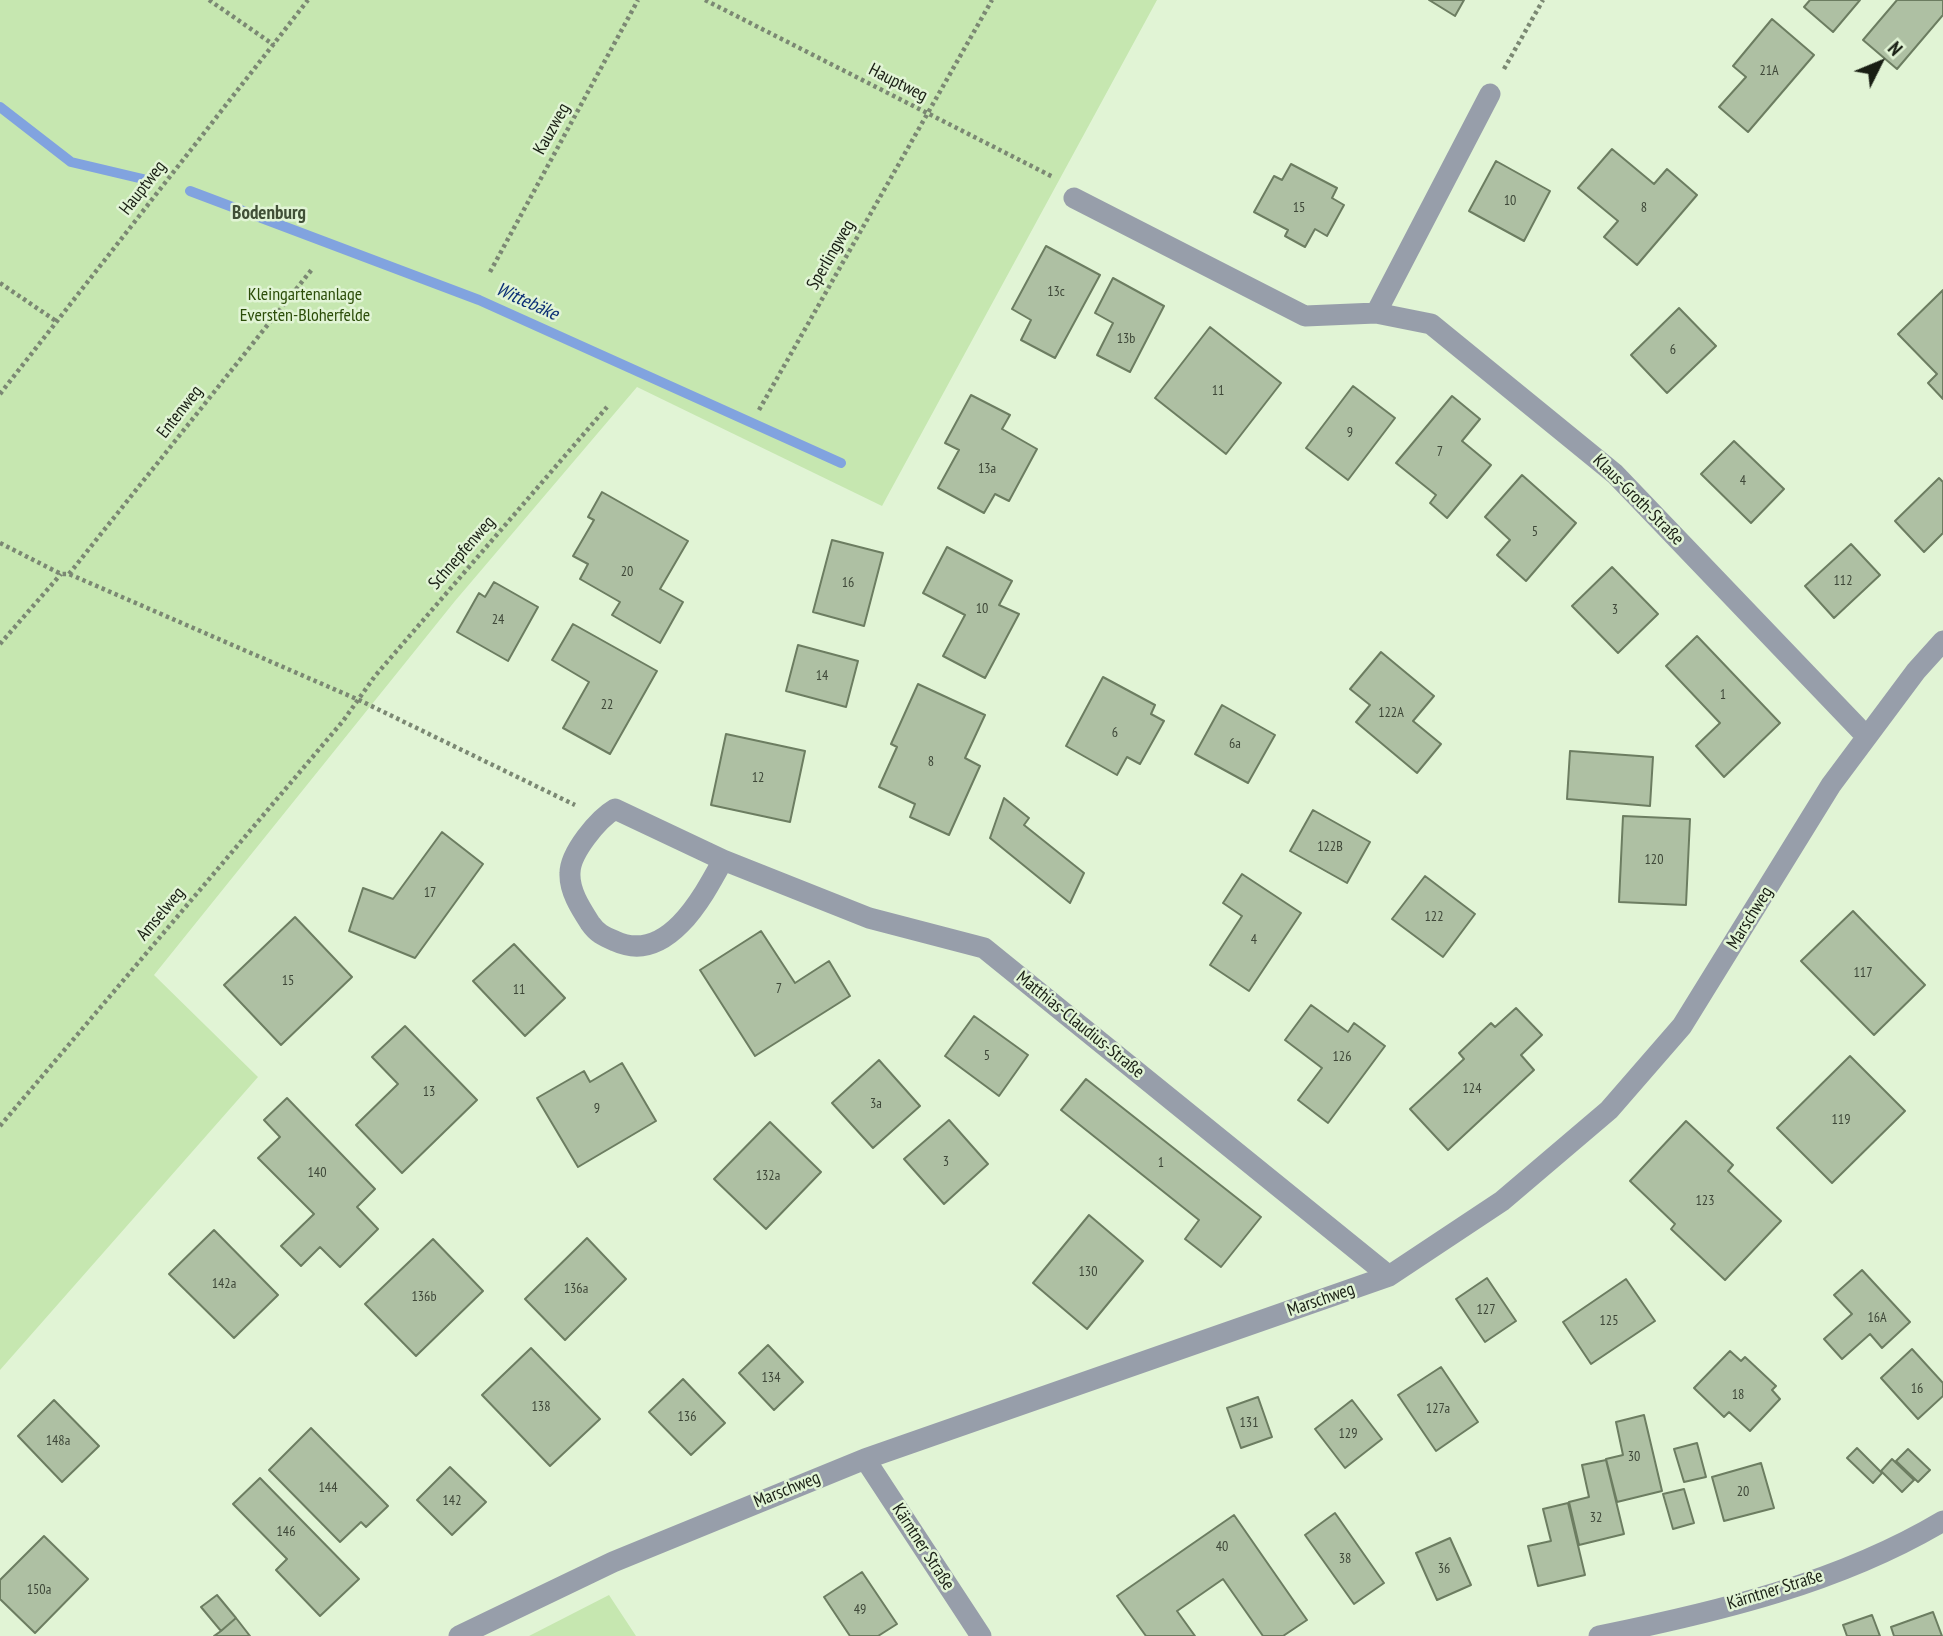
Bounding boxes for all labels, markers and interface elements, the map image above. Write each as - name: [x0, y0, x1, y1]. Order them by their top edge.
- north arrow: [1845, 28, 1915, 98]
- text: N: [1883, 37, 1908, 61]
- street label: Hauptweg: [865, 59, 931, 107]
- house number: 21A: [1759, 63, 1779, 79]
- street label: Kauzweg: [529, 99, 575, 159]
- street label: Hauptweg: [115, 157, 171, 219]
- house number: 10: [1504, 193, 1516, 209]
- house number: 15: [1293, 200, 1305, 216]
- house number: 8: [1641, 200, 1647, 216]
- district label: Bodenburg: [232, 203, 306, 225]
- street label: Sperlingweg: [802, 216, 860, 294]
- water label: Wittebäke: [492, 278, 562, 326]
- park label: Kleingartenanlage Eversten-Bloherfelde: [240, 284, 370, 326]
- house number: 13c: [1047, 284, 1065, 300]
- house number: 13b: [1117, 331, 1135, 347]
- house number: 6: [1670, 342, 1676, 358]
- street label: Entenweg: [153, 381, 207, 443]
- house number: 11: [1212, 383, 1224, 399]
- house number: 9: [1347, 425, 1353, 441]
- house number: 7: [1437, 444, 1443, 460]
- street label: Klaus-Groth-Straße: [1588, 450, 1688, 550]
- house number: 13a: [978, 461, 996, 477]
- house number: 4: [1740, 473, 1746, 489]
- street label: Schnepfenweg: [424, 512, 500, 594]
- house number: 5: [1532, 524, 1538, 540]
- house number: 20: [621, 564, 633, 580]
- house number: 112: [1834, 573, 1852, 589]
- house number: 16: [842, 575, 854, 591]
- house number: 10: [976, 601, 988, 617]
- house number: 3: [1612, 602, 1618, 618]
- house number: 24: [492, 612, 504, 628]
- house number: 14: [816, 668, 828, 684]
- house number: 1: [1720, 687, 1726, 703]
- house number: 22: [601, 697, 613, 713]
- house number: 122A: [1378, 705, 1404, 721]
- house number: 6: [1112, 725, 1118, 741]
- house number: 6a: [1229, 736, 1241, 752]
- house number: 8: [928, 754, 934, 770]
- house number: 12: [752, 770, 764, 786]
- house number: 122B: [1317, 839, 1343, 855]
- house number: 120: [1645, 852, 1663, 868]
- street label: Amselweg: [132, 883, 190, 945]
- street label: Marschweg: [1722, 883, 1778, 953]
- house number: 17: [424, 885, 436, 901]
- house number: 122: [1425, 909, 1443, 925]
- house number: 4: [1251, 932, 1257, 948]
- house number: 117: [1854, 965, 1872, 981]
- street label: Matthias-Claudius-Straße: [1012, 967, 1148, 1083]
- house number: 15: [282, 973, 294, 989]
- house number: 7: [776, 981, 782, 997]
- house number: 11: [513, 982, 525, 998]
- house number: 5: [984, 1048, 990, 1064]
- house number: 126: [1333, 1049, 1351, 1065]
- house number: 124: [1463, 1081, 1481, 1097]
- house number: 13: [423, 1084, 435, 1100]
- house number: 3a: [870, 1096, 882, 1112]
- house number: 9: [594, 1101, 600, 1117]
- house number: 119: [1832, 1112, 1850, 1128]
- house number: 3: [943, 1154, 949, 1170]
- house number: 1: [1158, 1155, 1164, 1171]
- house number: 140: [308, 1165, 326, 1181]
- house number: 132a: [756, 1168, 780, 1184]
- house number: 123: [1696, 1193, 1714, 1209]
- house number: 130: [1079, 1264, 1097, 1280]
- house number: 142a: [212, 1276, 236, 1292]
- street label: Marschweg: [1285, 1278, 1357, 1322]
- house number: 136a: [564, 1281, 588, 1297]
- house number: 136b: [412, 1289, 436, 1305]
- house number: 127: [1477, 1302, 1495, 1318]
- house number: 16A: [1867, 1310, 1887, 1326]
- house number: 125: [1600, 1313, 1618, 1329]
- house number: 134: [762, 1370, 780, 1386]
- house number: 16: [1911, 1381, 1923, 1397]
- house number: 18: [1732, 1387, 1744, 1403]
- house number: 138: [532, 1399, 550, 1415]
- house number: 127a: [1426, 1401, 1450, 1417]
- house number: 136: [678, 1409, 696, 1425]
- house number: 131: [1240, 1415, 1258, 1431]
- house number: 129: [1339, 1426, 1357, 1442]
- house number: 148a: [46, 1433, 70, 1449]
- house number: 30: [1628, 1449, 1640, 1465]
- street label: Marschweg: [751, 1467, 823, 1513]
- house number: 144: [319, 1480, 337, 1496]
- house number: 20: [1737, 1484, 1749, 1500]
- house number: 142: [443, 1493, 461, 1509]
- street label: Kärntner Straße: [887, 1500, 959, 1594]
- house number: 32: [1590, 1510, 1602, 1526]
- house number: 146: [277, 1524, 295, 1540]
- house number: 40: [1216, 1539, 1228, 1555]
- house number: 38: [1339, 1551, 1351, 1567]
- house number: 36: [1438, 1561, 1450, 1577]
- street label: Kärntner Straße: [1725, 1565, 1825, 1615]
- house number: 150a: [27, 1582, 51, 1598]
- house number: 49: [854, 1602, 866, 1618]

